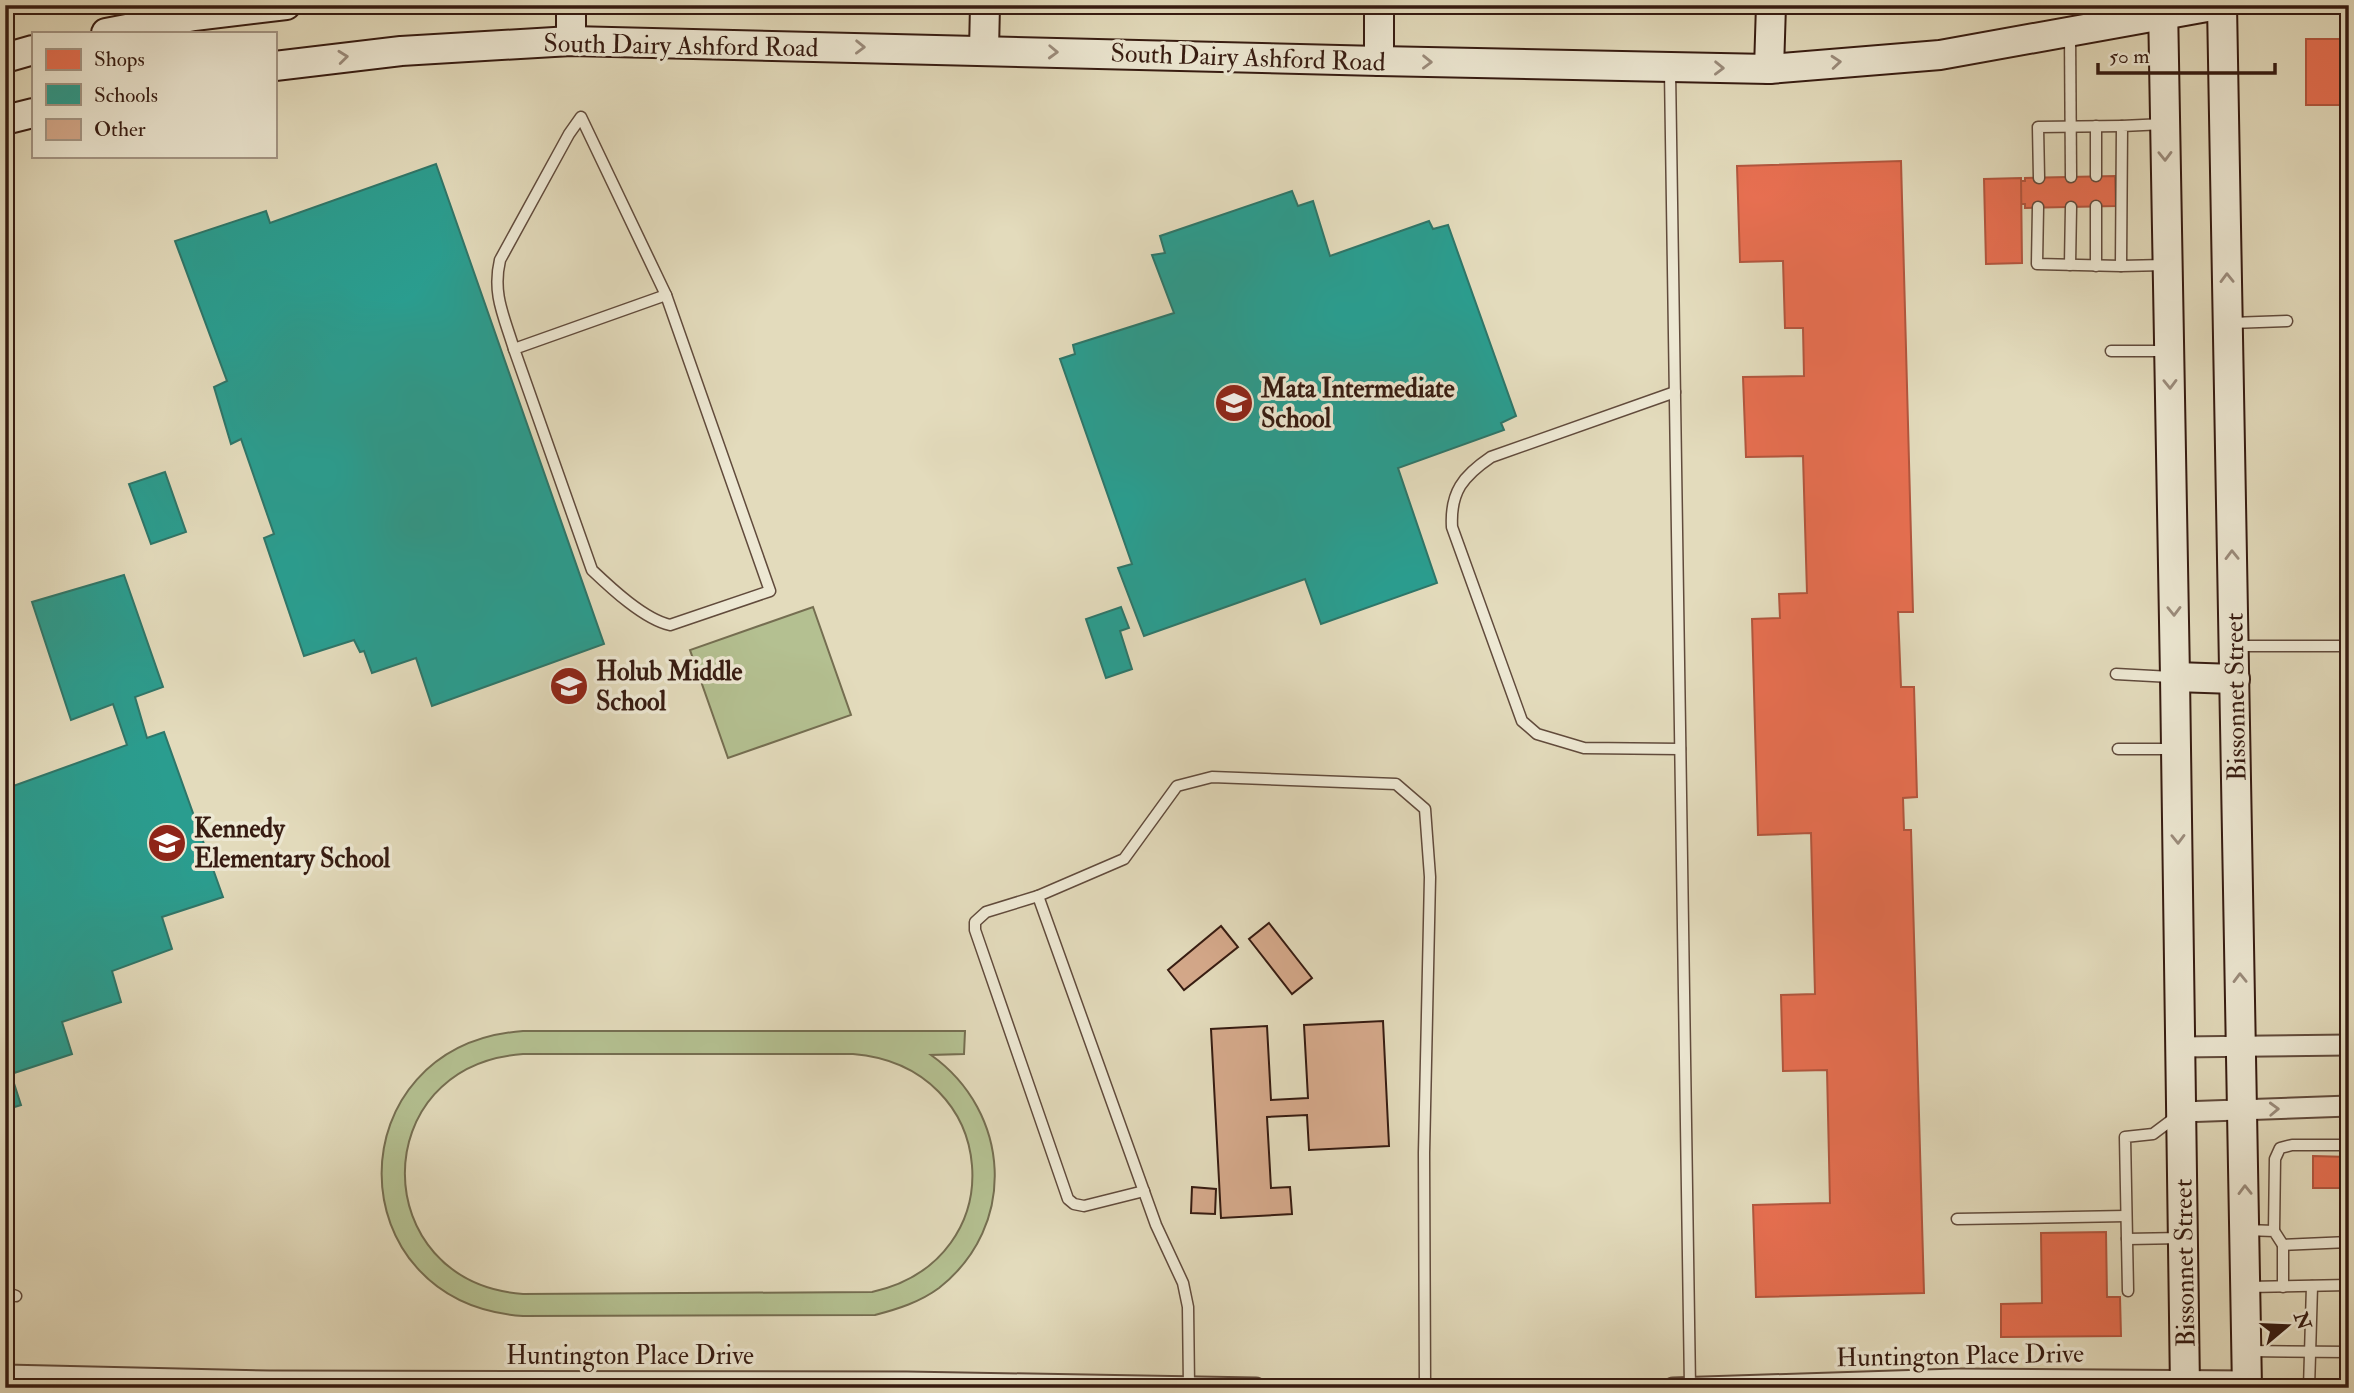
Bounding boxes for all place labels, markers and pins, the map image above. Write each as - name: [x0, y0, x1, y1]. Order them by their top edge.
- place label: Mata Intermediate School: [1260, 373, 1455, 435]
- school or university icon: Mata Intermediate School: [1213, 382, 1255, 424]
- place label: Holub Middle School: [596, 656, 743, 718]
- school or university icon: Holub Middle School: [548, 665, 590, 707]
- place label: Kennedy Elementary School: [194, 813, 391, 876]
- school or university icon: Kennedy Elementary School: [146, 822, 188, 864]

